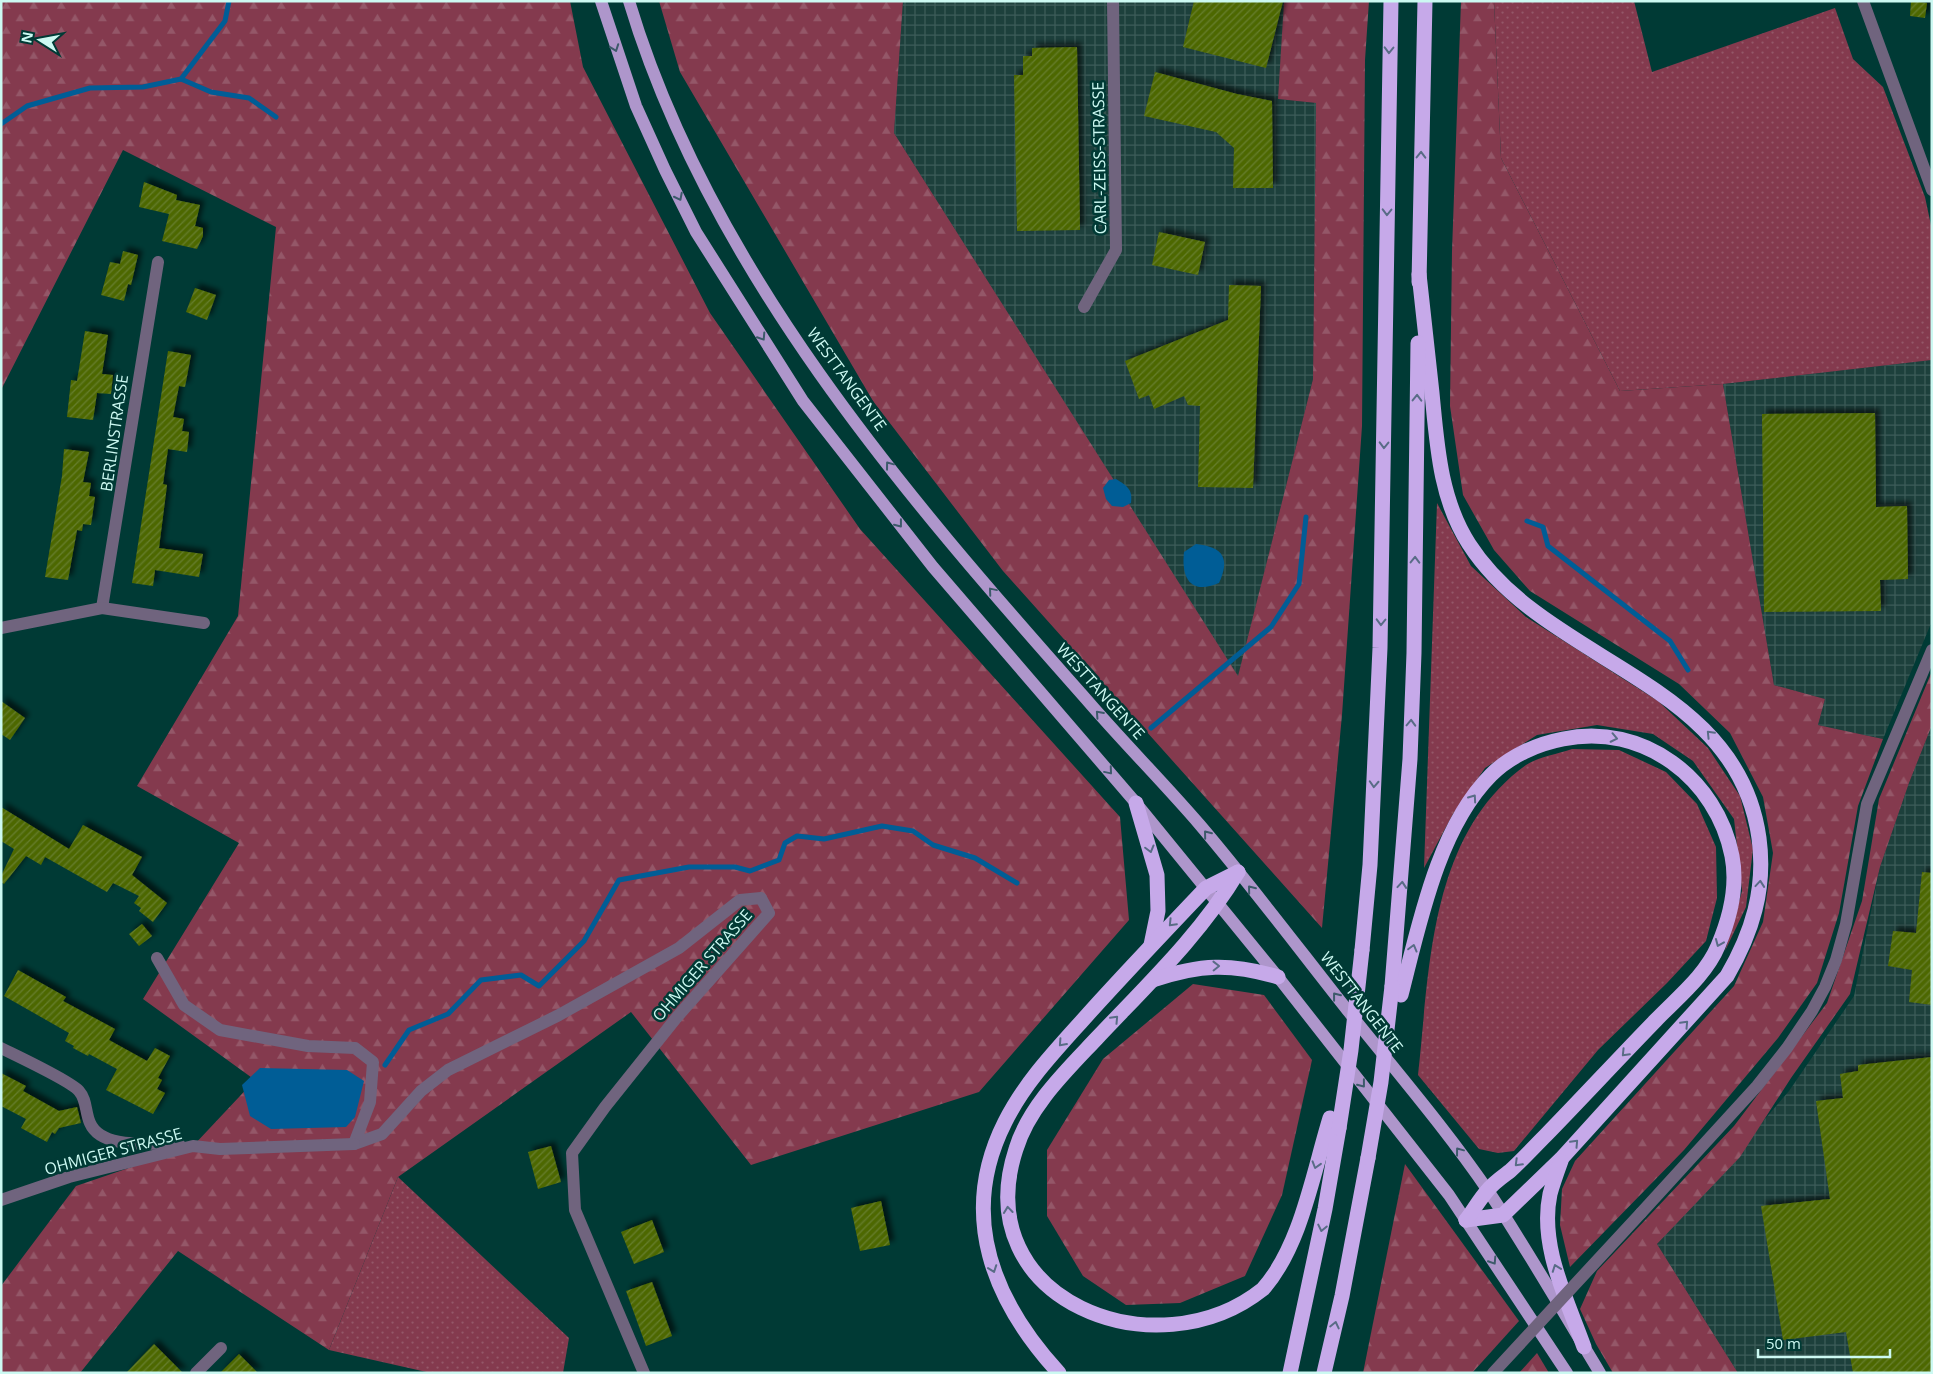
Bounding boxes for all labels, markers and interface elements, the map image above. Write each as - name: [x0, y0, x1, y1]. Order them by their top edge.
- north arrow: [15, 15, 65, 65]
- text: N: [16, 30, 37, 45]
- one-way arrow: [609, 43, 619, 52]
- one-way arrow: [1384, 46, 1394, 54]
- street label: CARL-ZEISS-STRASSE: [1087, 81, 1111, 235]
- one-way arrow: [1416, 151, 1426, 159]
- one-way arrow: [673, 192, 683, 201]
- one-way arrow: [1382, 209, 1392, 217]
- street label: WESTTANGENTE: [802, 323, 892, 435]
- one-way arrow: [755, 332, 765, 341]
- street label: BERLINSTRASSE: [95, 373, 133, 493]
- one-way arrow: [1412, 393, 1423, 401]
- one-way arrow: [1379, 442, 1389, 449]
- one-way arrow: [886, 461, 895, 471]
- one-way arrow: [893, 518, 902, 528]
- one-way arrow: [1410, 556, 1420, 564]
- one-way arrow: [988, 588, 997, 597]
- one-way arrow: [1375, 618, 1386, 626]
- street label: WESTTANGENTE: [1052, 638, 1150, 744]
- one-way arrow: [1096, 710, 1105, 719]
- one-way arrow: [1406, 718, 1417, 726]
- one-way arrow: [1706, 731, 1715, 740]
- one-way arrow: [1610, 732, 1619, 743]
- one-way arrow: [1103, 766, 1112, 775]
- one-way arrow: [1369, 781, 1380, 789]
- one-way arrow: [1467, 794, 1476, 804]
- one-way arrow: [1204, 831, 1213, 840]
- one-way arrow: [1144, 845, 1155, 854]
- one-way arrow: [1754, 879, 1765, 887]
- one-way arrow: [1396, 880, 1407, 888]
- one-way arrow: [1249, 886, 1257, 895]
- street label: OHMIGER STRASSE: [647, 904, 757, 1026]
- one-way arrow: [1169, 918, 1178, 927]
- one-way arrow: [1715, 938, 1726, 947]
- one-way arrow: [1407, 944, 1418, 953]
- street label: WESTTANGENTE: [1316, 947, 1408, 1057]
- one-way arrow: [1212, 961, 1220, 972]
- one-way arrow: [1334, 993, 1342, 1002]
- one-way arrow: [1109, 1015, 1118, 1024]
- one-way arrow: [1679, 1020, 1688, 1029]
- one-way arrow: [1059, 1037, 1068, 1046]
- one-way arrow: [1622, 1047, 1631, 1056]
- one-way arrow: [1356, 1078, 1365, 1088]
- street label: OHMIGER STRASSE: [42, 1122, 184, 1180]
- one-way arrow: [1569, 1140, 1578, 1149]
- one-way arrow: [1456, 1147, 1465, 1157]
- one-way arrow: [1515, 1157, 1524, 1166]
- one-way arrow: [1311, 1160, 1321, 1169]
- one-way arrow: [1003, 1206, 1014, 1214]
- one-way arrow: [1317, 1223, 1327, 1232]
- one-way arrow: [1487, 1256, 1497, 1265]
- one-way arrow: [987, 1264, 997, 1273]
- one-way arrow: [1552, 1264, 1562, 1273]
- one-way arrow: [1329, 1321, 1340, 1330]
- scale bar: [1758, 1326, 1890, 1358]
- text: 50 m: [1766, 1333, 1801, 1353]

